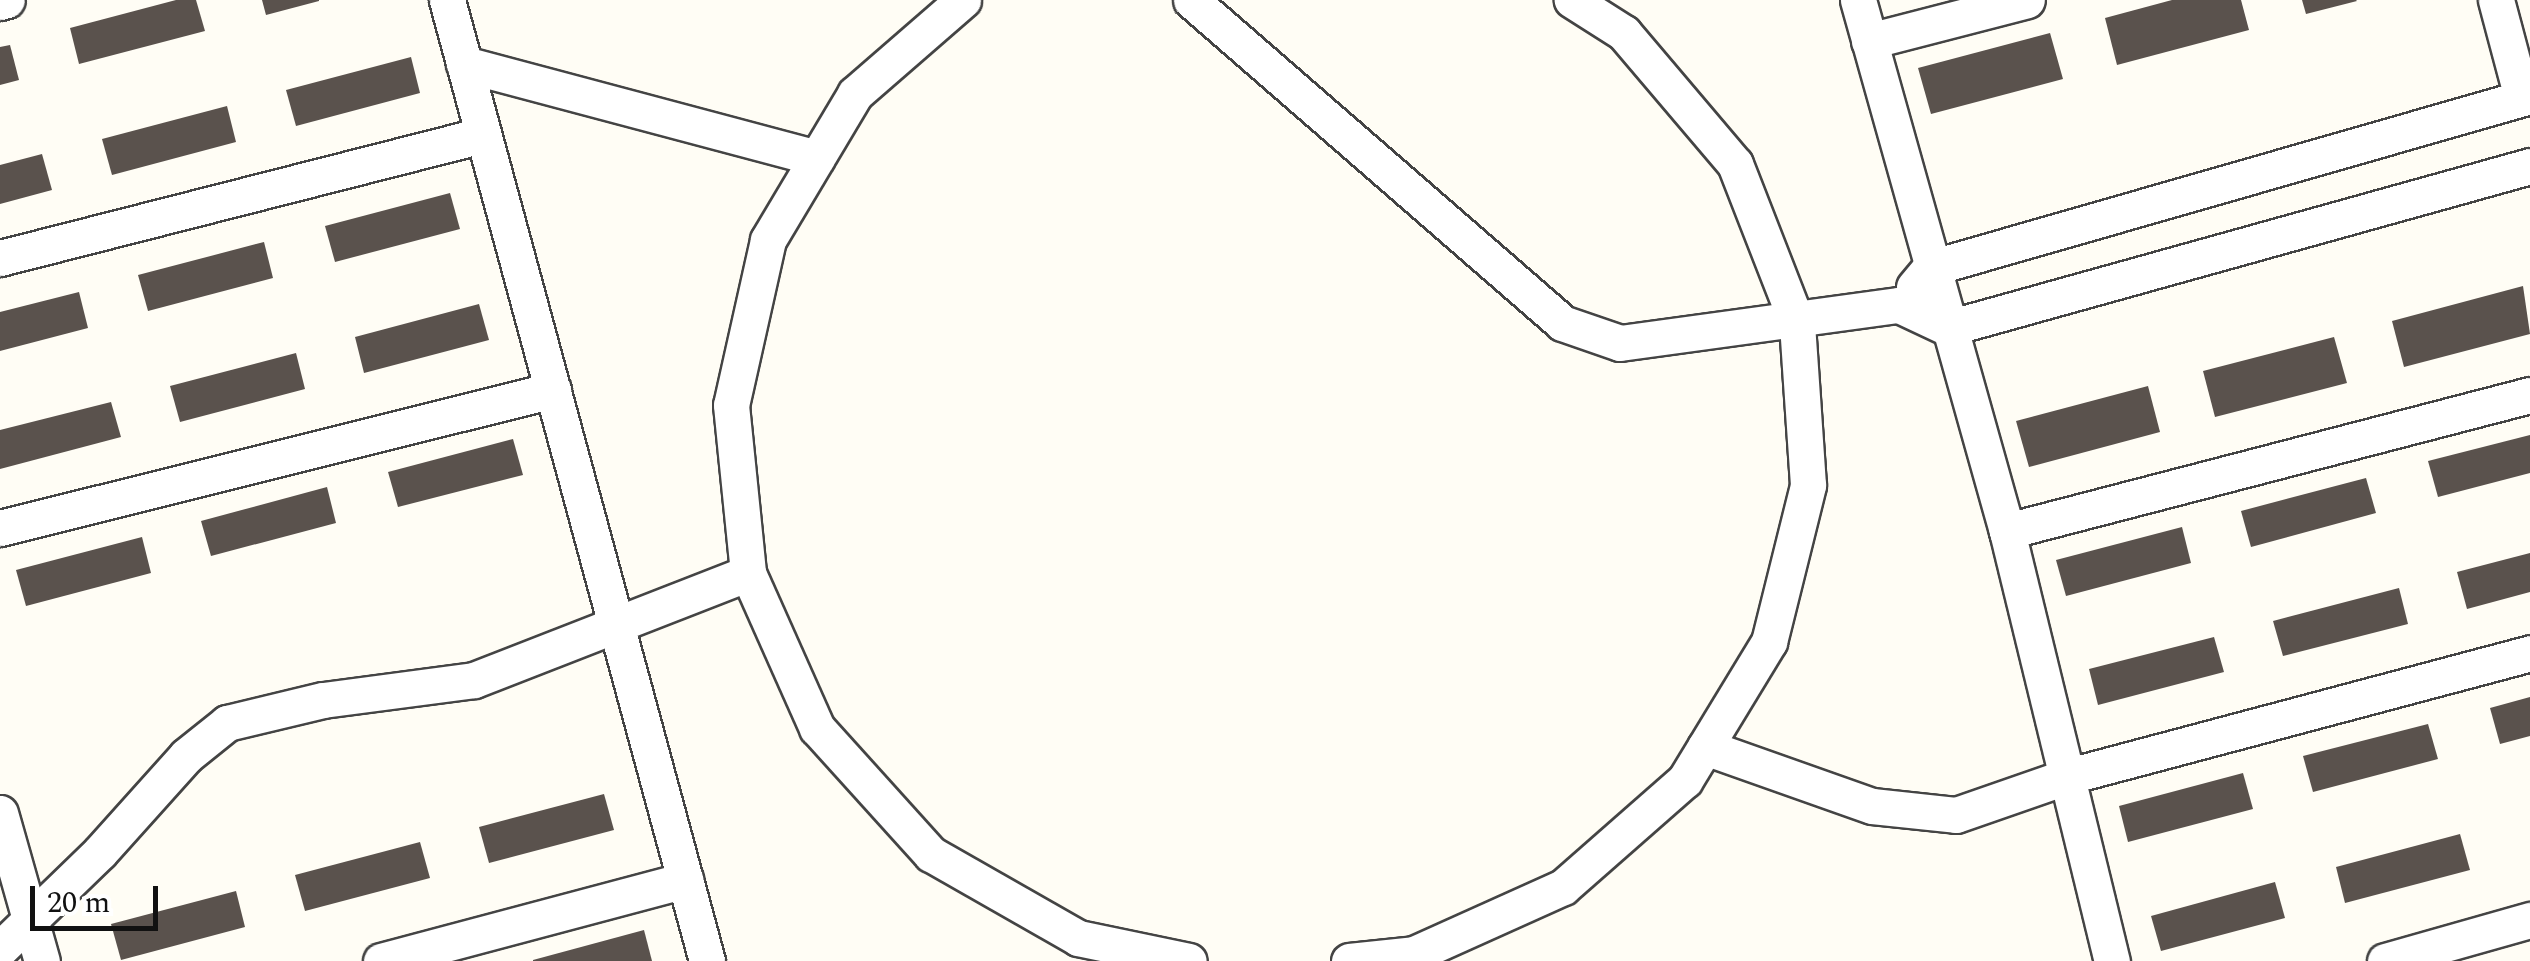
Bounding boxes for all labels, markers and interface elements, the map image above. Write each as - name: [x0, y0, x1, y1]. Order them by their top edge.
- scale bar: [35, 866, 162, 928]
- text: 20 m: [47, 880, 110, 926]

